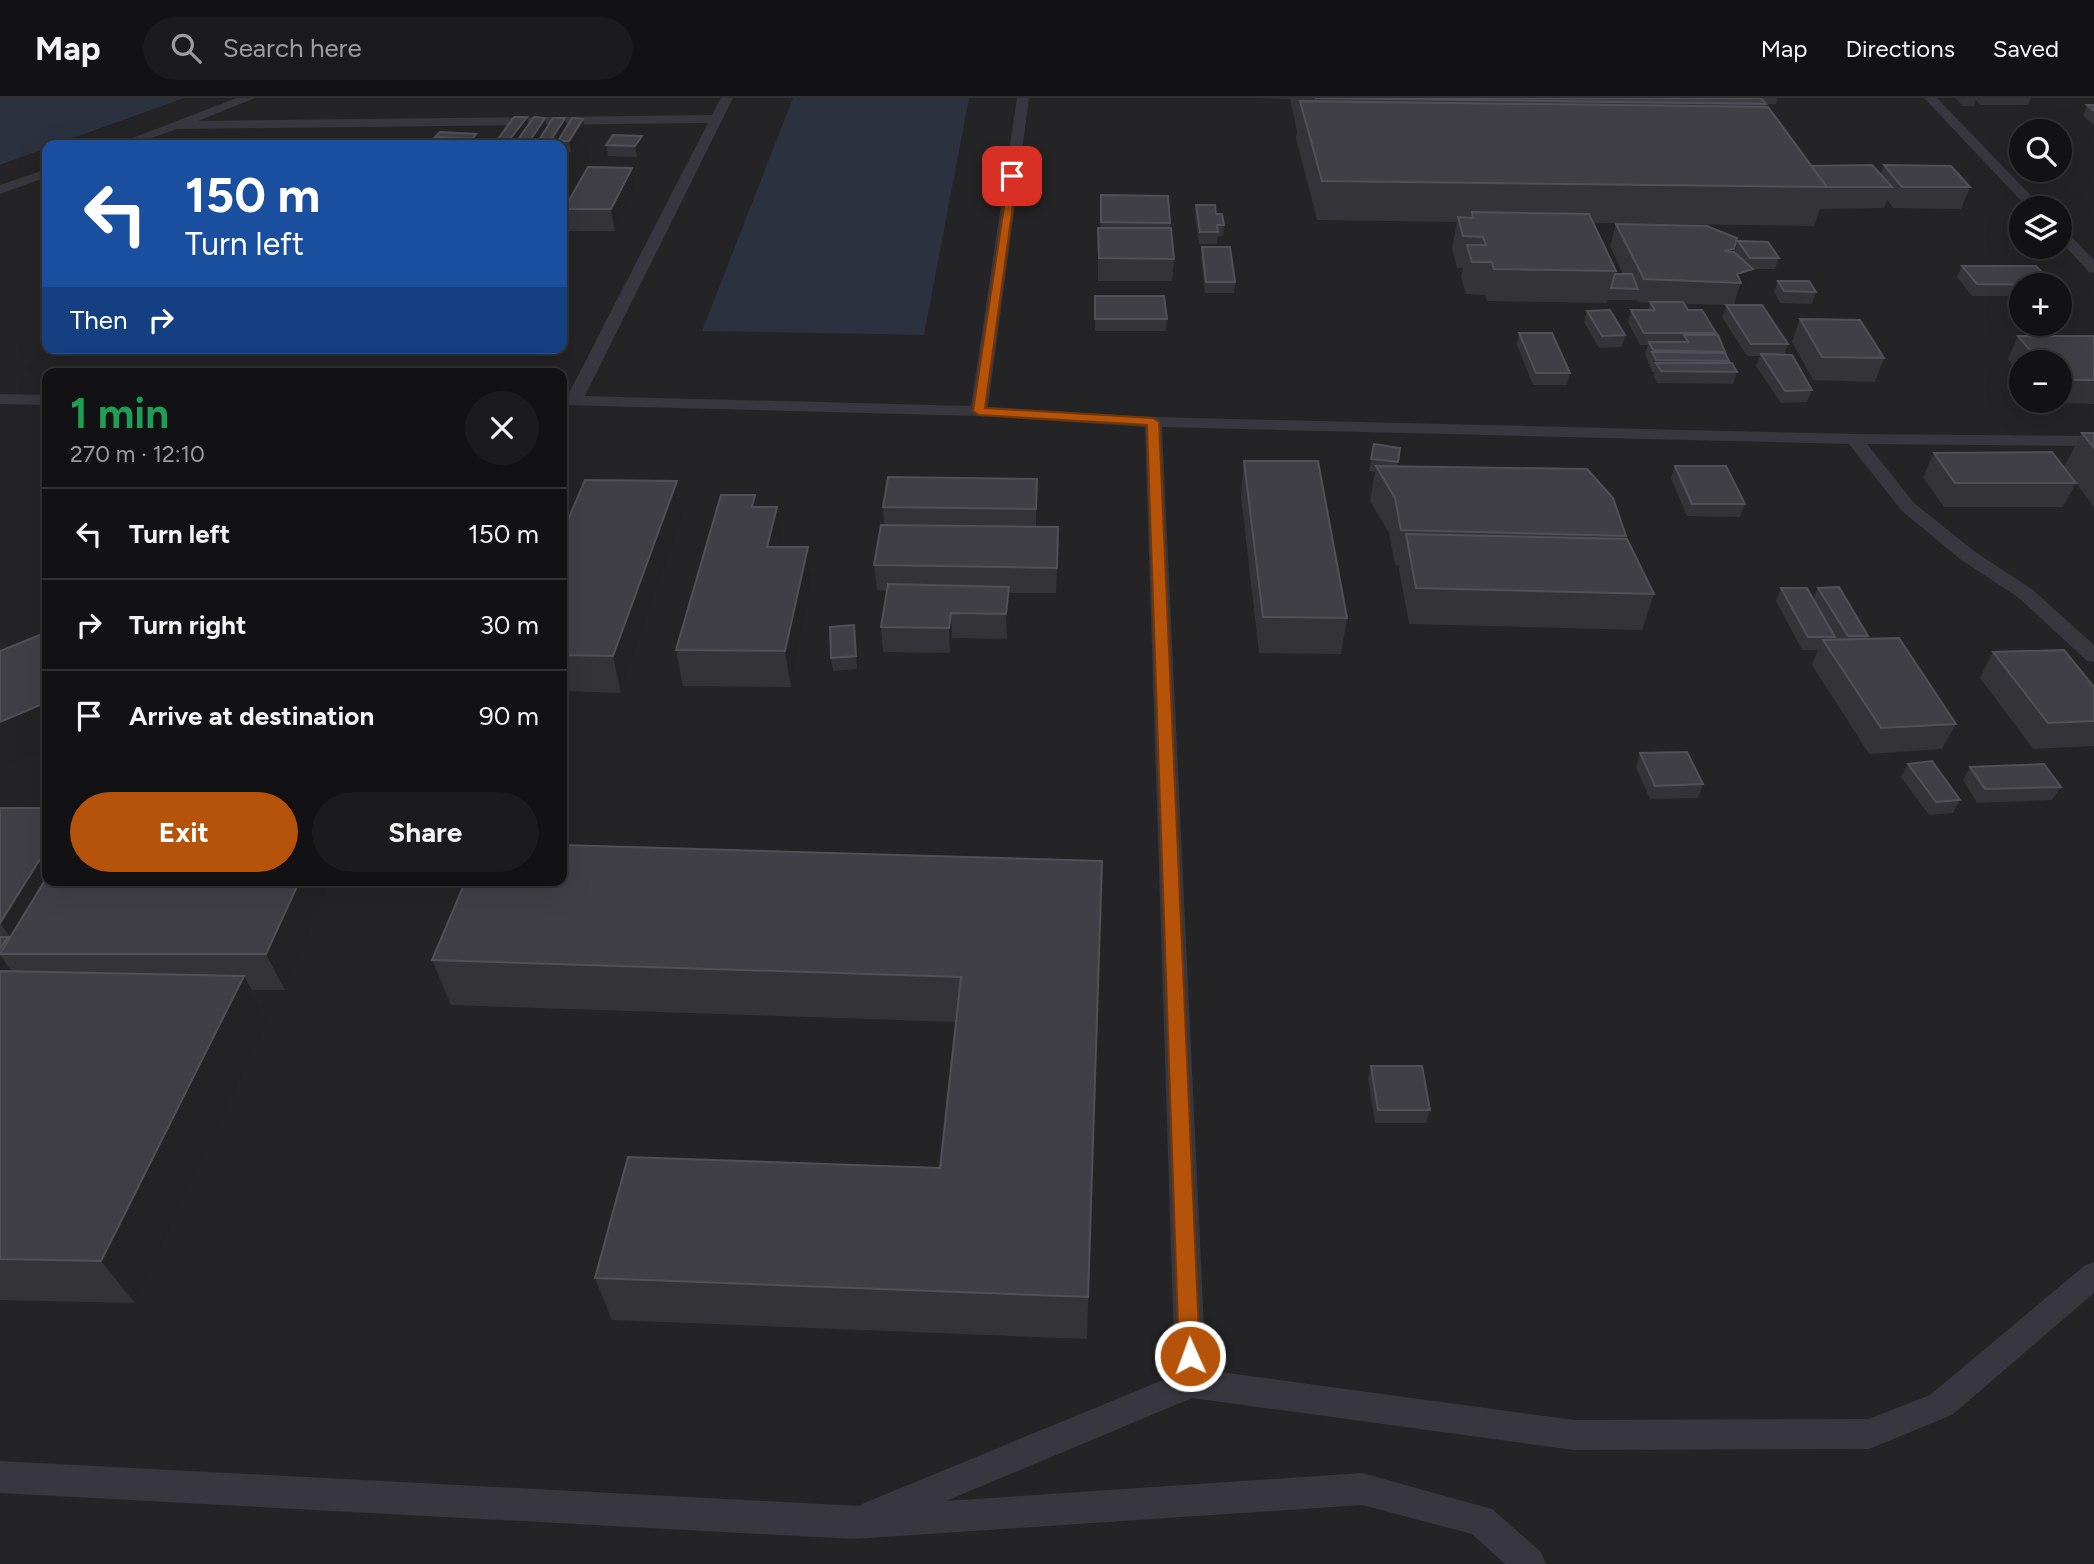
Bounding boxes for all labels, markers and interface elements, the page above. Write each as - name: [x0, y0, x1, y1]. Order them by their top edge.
- search box: [143, 17, 633, 80]
- text: Map: [35, 29, 101, 68]
- icon: search: [167, 29, 205, 67]
- text: Search here: [223, 32, 362, 64]
- text: Map: [1761, 34, 1807, 63]
- text: Directions: [1845, 34, 1955, 63]
- text: Saved: [1993, 34, 2059, 63]
- map controls: [2009, 119, 2072, 413]
- button: search: [2009, 119, 2072, 182]
- pin: [982, 146, 1042, 206]
- icon: arrive: [993, 157, 1031, 195]
- text: 150 m: [185, 165, 320, 224]
- icon: left: [70, 168, 161, 259]
- button: layers: [2009, 196, 2072, 259]
- text: Turn left: [185, 225, 304, 263]
- button: +: [2009, 273, 2072, 336]
- icon: right: [142, 301, 180, 339]
- text: Then: [70, 304, 128, 336]
- button: −: [2009, 350, 2072, 413]
- text: 1 min: [70, 388, 169, 439]
- button: close: [465, 391, 539, 465]
- text: 270 m · 12:10: [70, 440, 205, 468]
- icon: left: [70, 515, 108, 553]
- text: Turn left: [129, 518, 230, 550]
- text: 150 m: [468, 518, 539, 550]
- icon: right: [70, 606, 108, 644]
- text: Turn right: [129, 609, 246, 641]
- text: 30 m: [480, 609, 539, 641]
- icon: arrive: [70, 697, 108, 735]
- text: Arrive at destination: [129, 700, 374, 732]
- text: 90 m: [479, 700, 539, 732]
- button: Exit: [70, 792, 298, 872]
- button: Share: [312, 792, 539, 872]
- position arrow: [1153, 1319, 1227, 1393]

